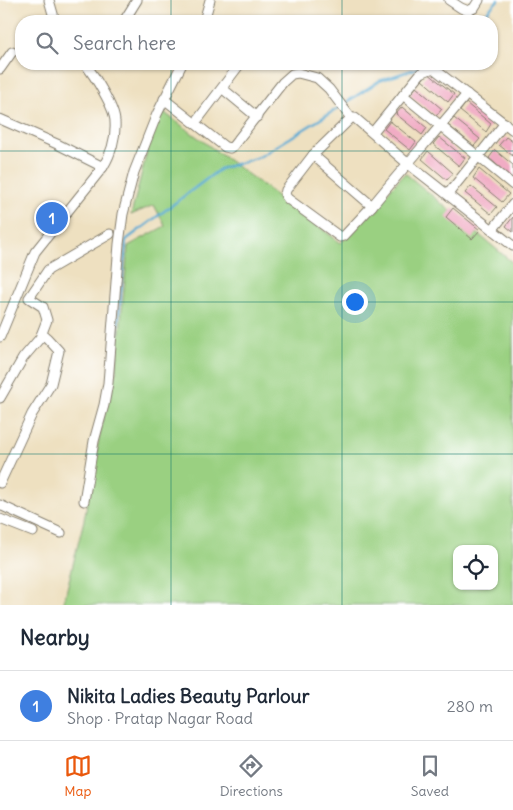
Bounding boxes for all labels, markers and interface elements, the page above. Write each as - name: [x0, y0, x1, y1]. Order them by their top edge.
- search box: [15, 15, 498, 70]
- icon: search: [33, 29, 61, 57]
- text: Search here: [73, 31, 176, 55]
- pin: 1: [36, 199, 68, 237]
- your location: [342, 289, 368, 315]
- map controls: [453, 545, 498, 590]
- button: locate: [453, 545, 498, 590]
- text: Nearby: [20, 624, 90, 651]
- text: Nikita Ladies Beauty Parlour: [67, 684, 309, 708]
- text: 1: [33, 696, 39, 716]
- text: 280 m: [447, 696, 493, 716]
- text: Shop · Pratap Nagar Road: [67, 708, 253, 728]
- tab: Map: [64, 752, 92, 800]
- tab: Directions: [220, 752, 283, 800]
- tab: Saved: [411, 752, 449, 800]

